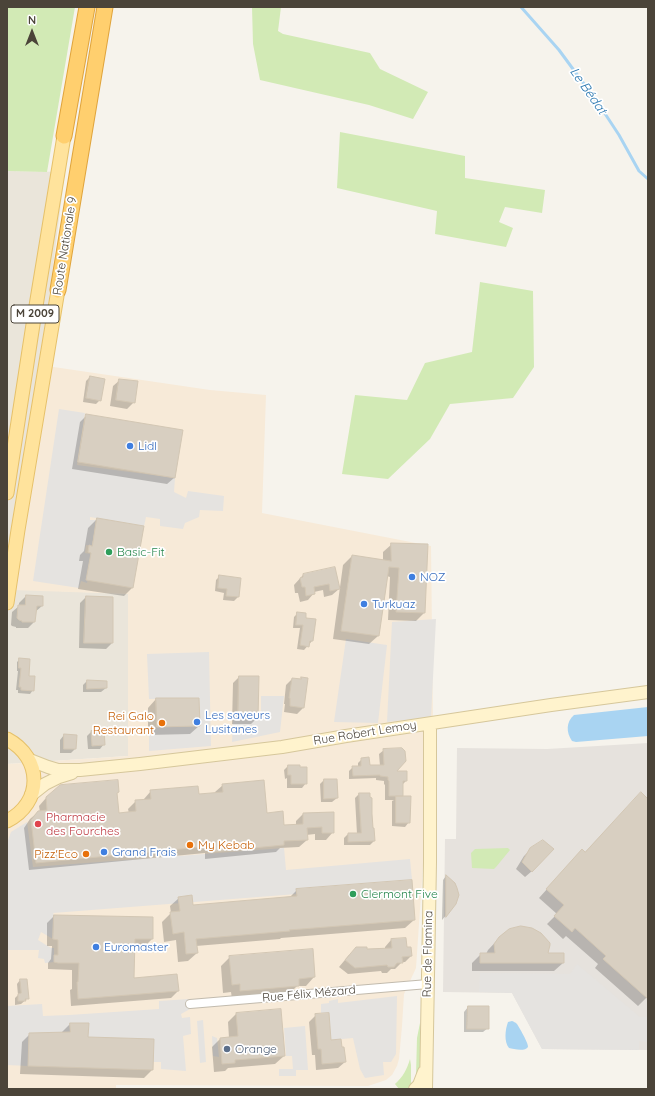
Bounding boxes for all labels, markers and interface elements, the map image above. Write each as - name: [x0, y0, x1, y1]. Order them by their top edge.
- north arrow: [12, 12, 52, 52]
- text: N: [28, 13, 36, 27]
- water label: Le Bédat: [566, 65, 610, 117]
- street label: Route Nationale 9: [50, 196, 80, 296]
- road number: M 2009: [11, 305, 59, 323]
- place label: Lidl: [138, 439, 157, 453]
- marker: Lidl: [125, 441, 135, 451]
- place label: Basic-Fit: [117, 545, 165, 559]
- marker: Basic-Fit: [104, 547, 114, 557]
- place label: NOZ: [420, 570, 445, 584]
- marker: NOZ: [407, 572, 417, 582]
- place label: Turkuaz: [372, 597, 415, 611]
- marker: Turkuaz: [359, 599, 369, 609]
- place label: Les saveurs Lusitanes: [205, 708, 270, 736]
- place label: Rei Galo Restaurant: [93, 709, 154, 737]
- marker: Les saveurs Lusitanes: [192, 717, 202, 727]
- marker: Rei Galo Restaurant: [157, 718, 167, 728]
- street label: Rue Robert Lemoy: [312, 718, 418, 748]
- place label: Pharmacie des Fourches: [46, 810, 119, 838]
- marker: Pharmacie des Fourches: [33, 819, 43, 829]
- place label: My Kebab: [198, 838, 254, 852]
- marker: My Kebab: [185, 840, 195, 850]
- place label: Grand Frais: [112, 845, 176, 859]
- place label: Pizz'Eco: [34, 847, 78, 861]
- marker: Grand Frais: [99, 847, 109, 857]
- marker: Pizz'Eco: [81, 849, 91, 859]
- place label: Clermont Five: [361, 887, 438, 901]
- marker: Clermont Five: [348, 889, 358, 899]
- street label: Rue de Flamina: [420, 911, 436, 997]
- place label: Euromaster: [104, 940, 168, 954]
- marker: Euromaster: [91, 942, 101, 952]
- street label: Rue Félix Mézard: [262, 983, 356, 1005]
- place label: Orange: [235, 1042, 277, 1056]
- marker: Orange: [222, 1044, 232, 1054]

